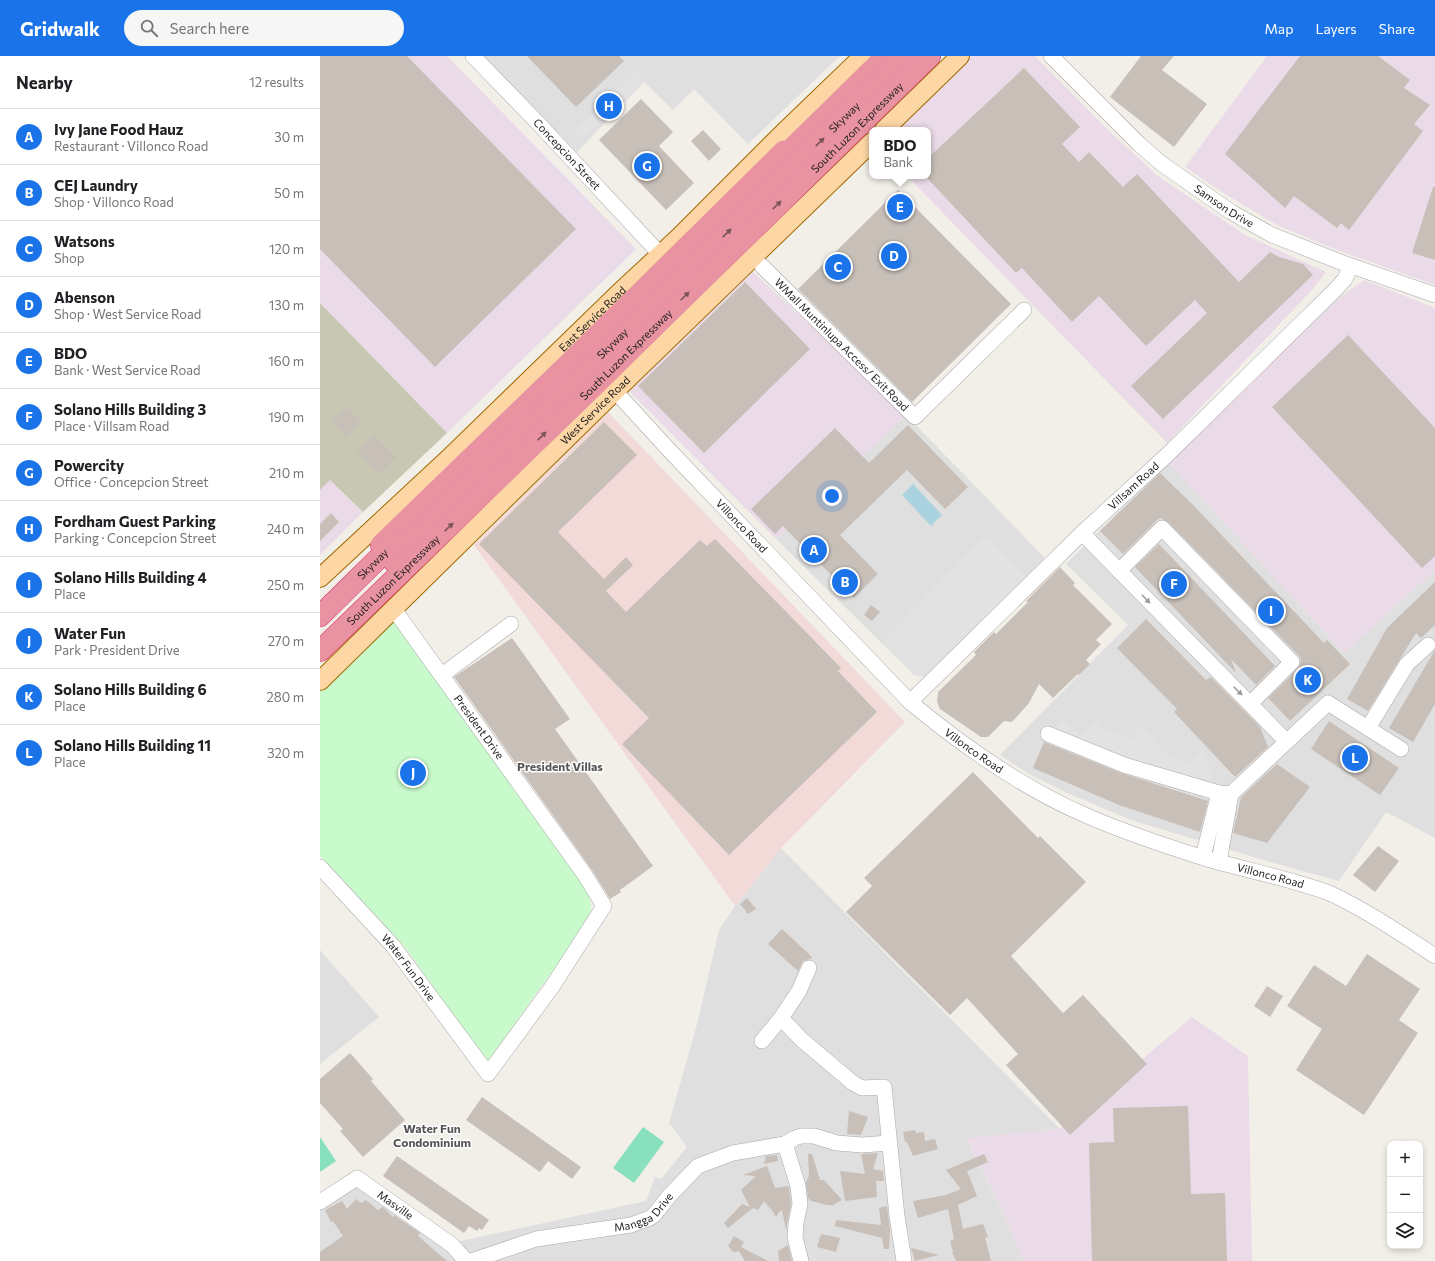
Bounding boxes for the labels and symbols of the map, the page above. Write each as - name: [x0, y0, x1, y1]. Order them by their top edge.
- street label: South Luzon Expressway: [808, 79, 906, 175]
- pin: H: [596, 91, 622, 121]
- street label: Skyway: [826, 99, 862, 135]
- street label: Concepcion Street: [531, 116, 604, 193]
- one-way arrow: [815, 137, 825, 147]
- pin: G: [634, 151, 660, 181]
- street label: Samson Drive: [1192, 182, 1257, 230]
- pin: E: [887, 192, 913, 222]
- one-way arrow: [773, 201, 782, 210]
- one-way arrow: [722, 228, 732, 238]
- pin: D: [881, 241, 907, 271]
- pin: C: [825, 252, 851, 282]
- street label: WMall Muntinlupa Access/ Exit Road: [772, 275, 912, 413]
- street label: East Service Road: [556, 283, 628, 354]
- one-way arrow: [680, 291, 690, 301]
- street label: South Luzon Expressway: [577, 306, 675, 402]
- street label: Skyway: [594, 325, 631, 361]
- street label: West Service Road: [558, 373, 632, 447]
- one-way arrow: [537, 431, 547, 441]
- street label: Villsam Road: [1105, 459, 1161, 512]
- your location: [822, 486, 842, 506]
- street label: Villonco Road: [714, 496, 770, 555]
- one-way arrow: [444, 522, 454, 532]
- street label: South Luzon Expressway: [344, 532, 442, 627]
- pin: A: [801, 535, 827, 565]
- street label: Skyway: [354, 545, 391, 582]
- pin: B: [832, 567, 858, 597]
- pin: F: [1161, 569, 1187, 599]
- one-way arrow: [1141, 594, 1150, 604]
- pin: I: [1258, 596, 1284, 626]
- pin: K: [1295, 665, 1321, 695]
- one-way arrow: [1233, 686, 1242, 696]
- street label: President Drive: [452, 692, 507, 762]
- street label: Villonco Road: [942, 725, 1006, 775]
- pin: L: [1342, 743, 1368, 773]
- pin: J: [400, 758, 426, 788]
- district label: President Villas: [517, 759, 603, 773]
- street label: Villonco Road: [1236, 860, 1306, 890]
- street label: Water Fun Drive: [379, 931, 438, 1003]
- district label: Water Fun Condominium: [393, 1121, 471, 1149]
- street label: Masville: [375, 1187, 416, 1222]
- street label: Mangga Drive: [613, 1190, 675, 1233]

